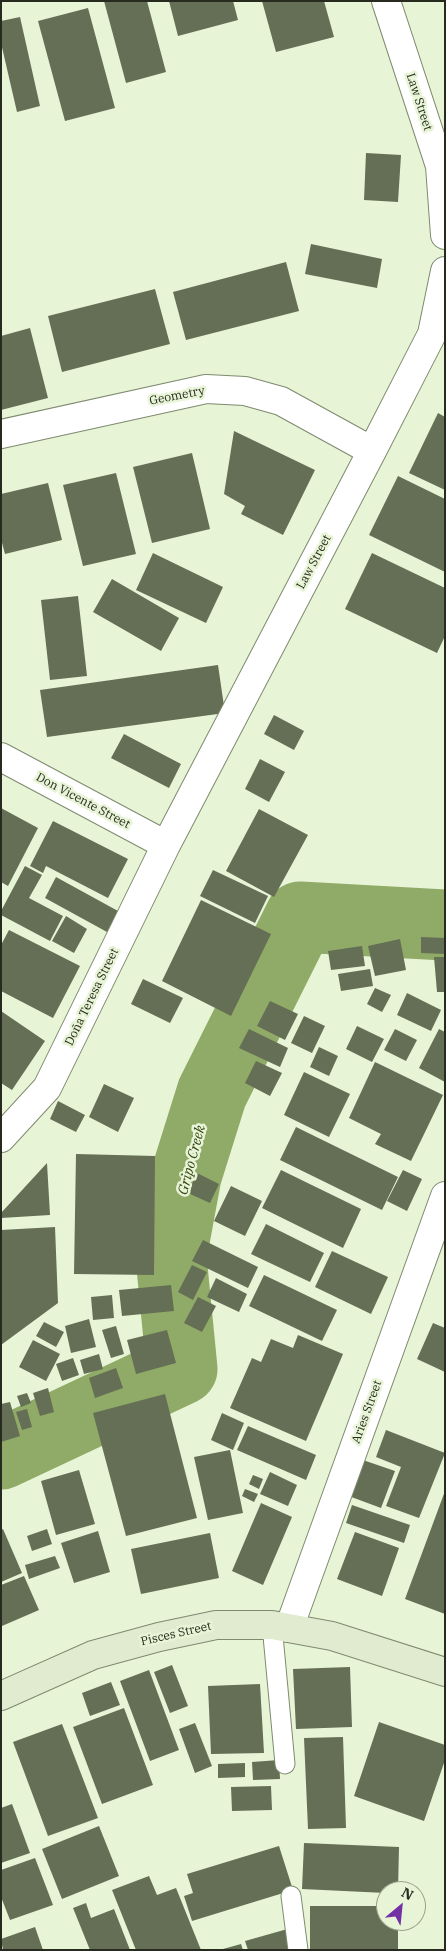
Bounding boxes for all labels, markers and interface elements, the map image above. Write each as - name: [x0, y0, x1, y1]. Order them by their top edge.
- street label: Law Street: [403, 72, 435, 132]
- street label: Geometry: [148, 384, 206, 408]
- street label: Law Street: [294, 532, 334, 592]
- street label: Don Vicente Street: [33, 770, 133, 832]
- street label: Doña Teresa Street: [62, 946, 122, 1048]
- water label: Gripo Creek: [175, 1123, 209, 1197]
- street label: Aries Street: [349, 1378, 385, 1446]
- street label: Pisces Street: [139, 1619, 213, 1649]
- north arrow: [376, 1881, 426, 1931]
- text: N: [398, 1883, 417, 1904]

